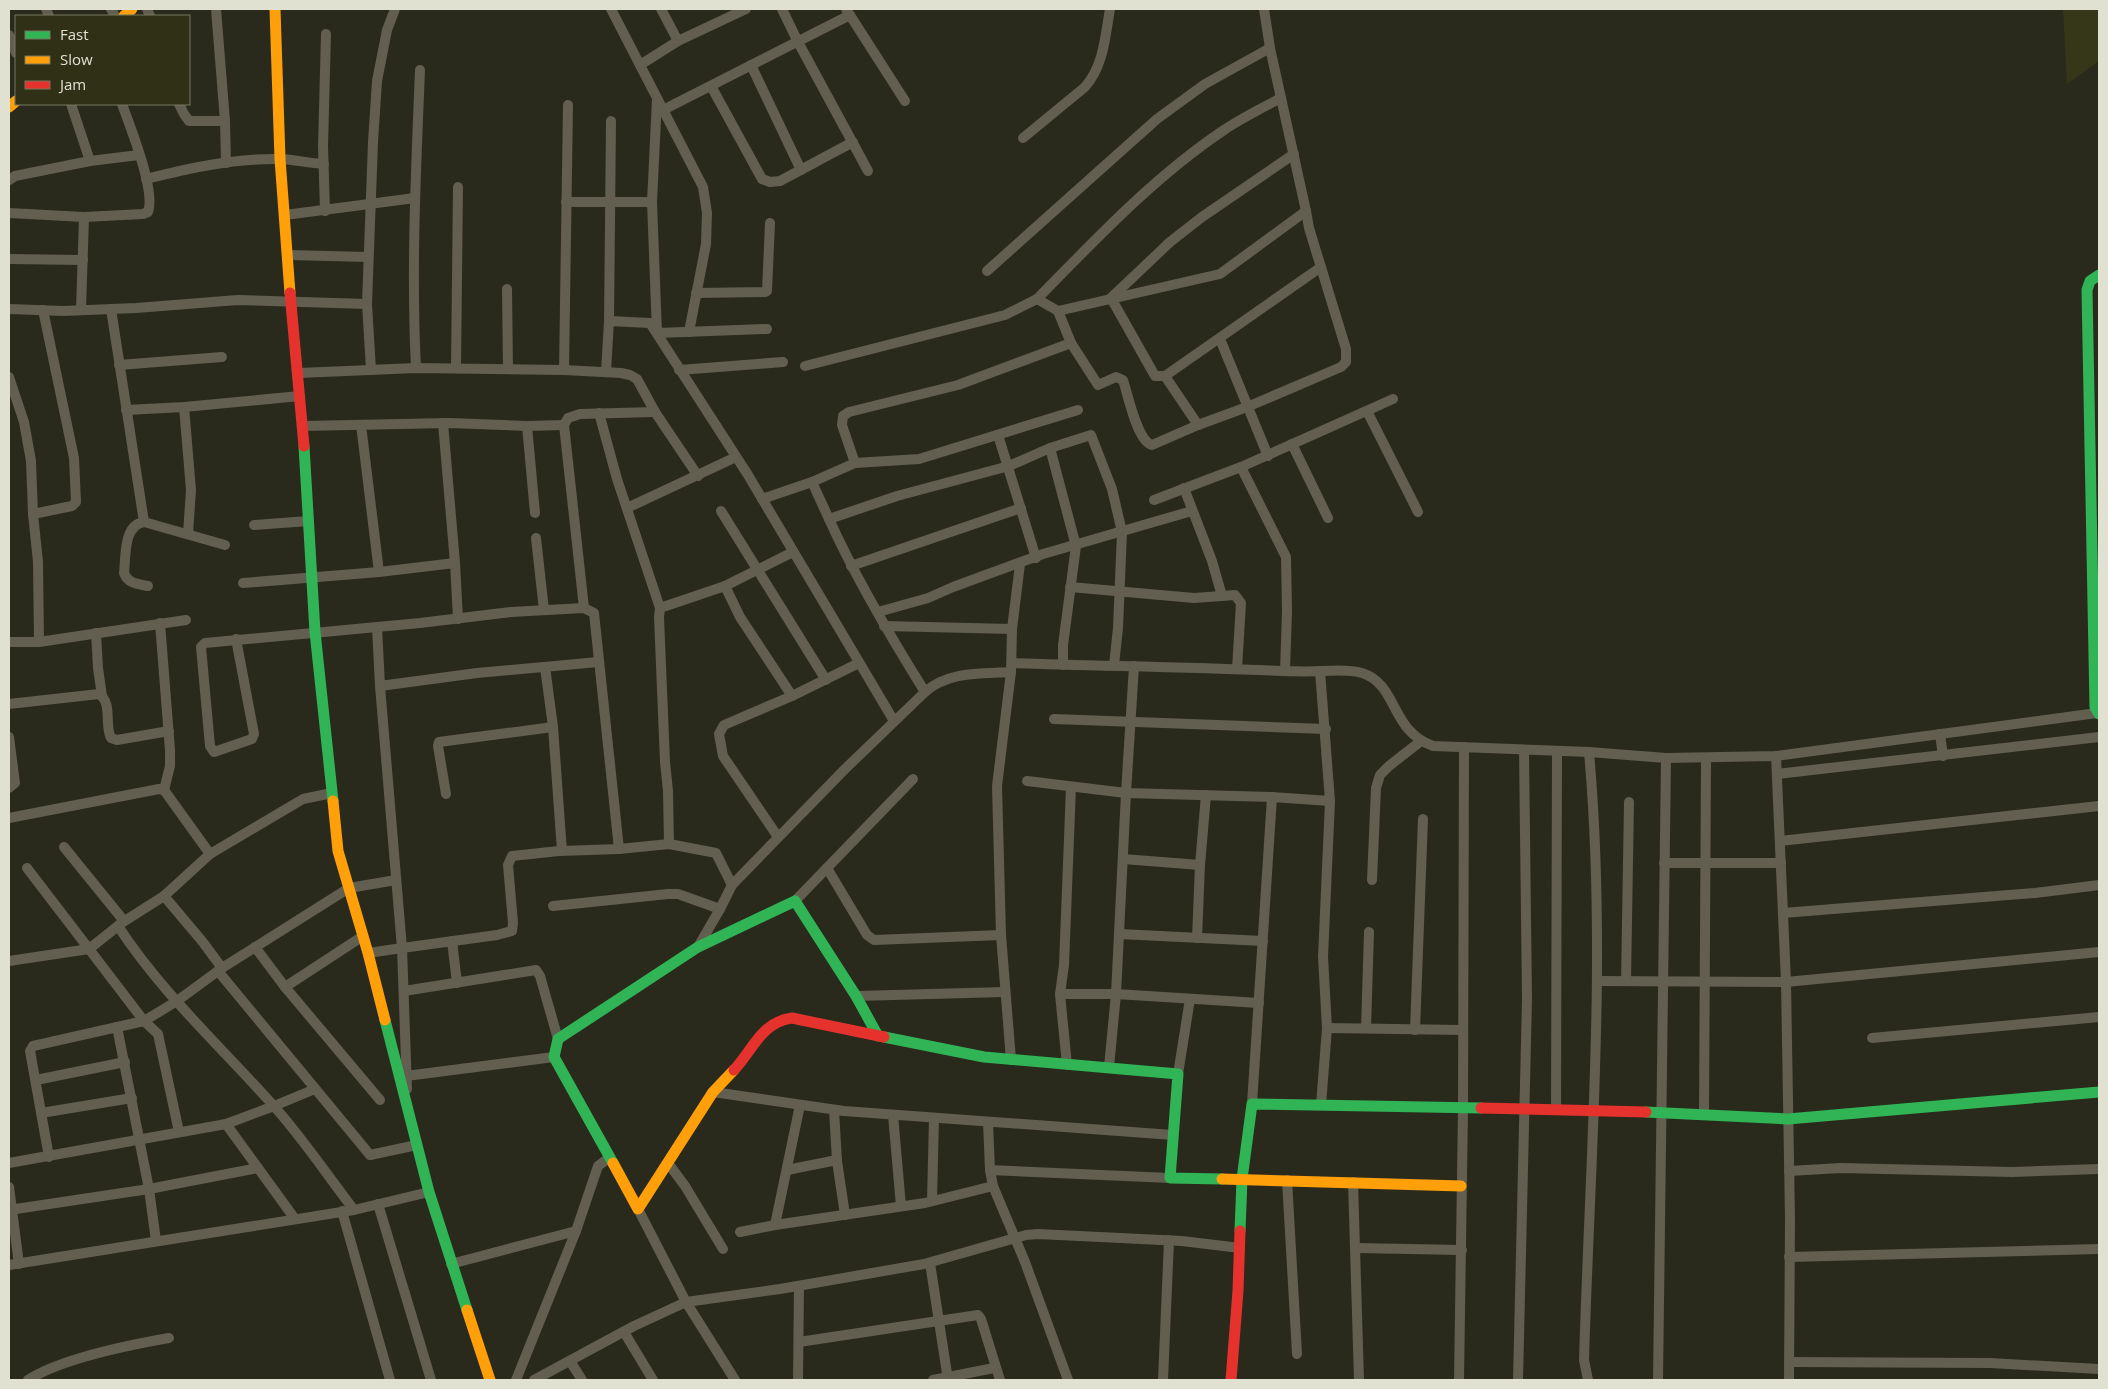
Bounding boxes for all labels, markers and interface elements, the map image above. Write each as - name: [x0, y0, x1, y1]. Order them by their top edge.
- legend: [15, 15, 190, 105]
- text: Fast: [60, 24, 89, 44]
- text: Slow: [60, 49, 93, 69]
- text: Jam: [58, 74, 86, 94]

